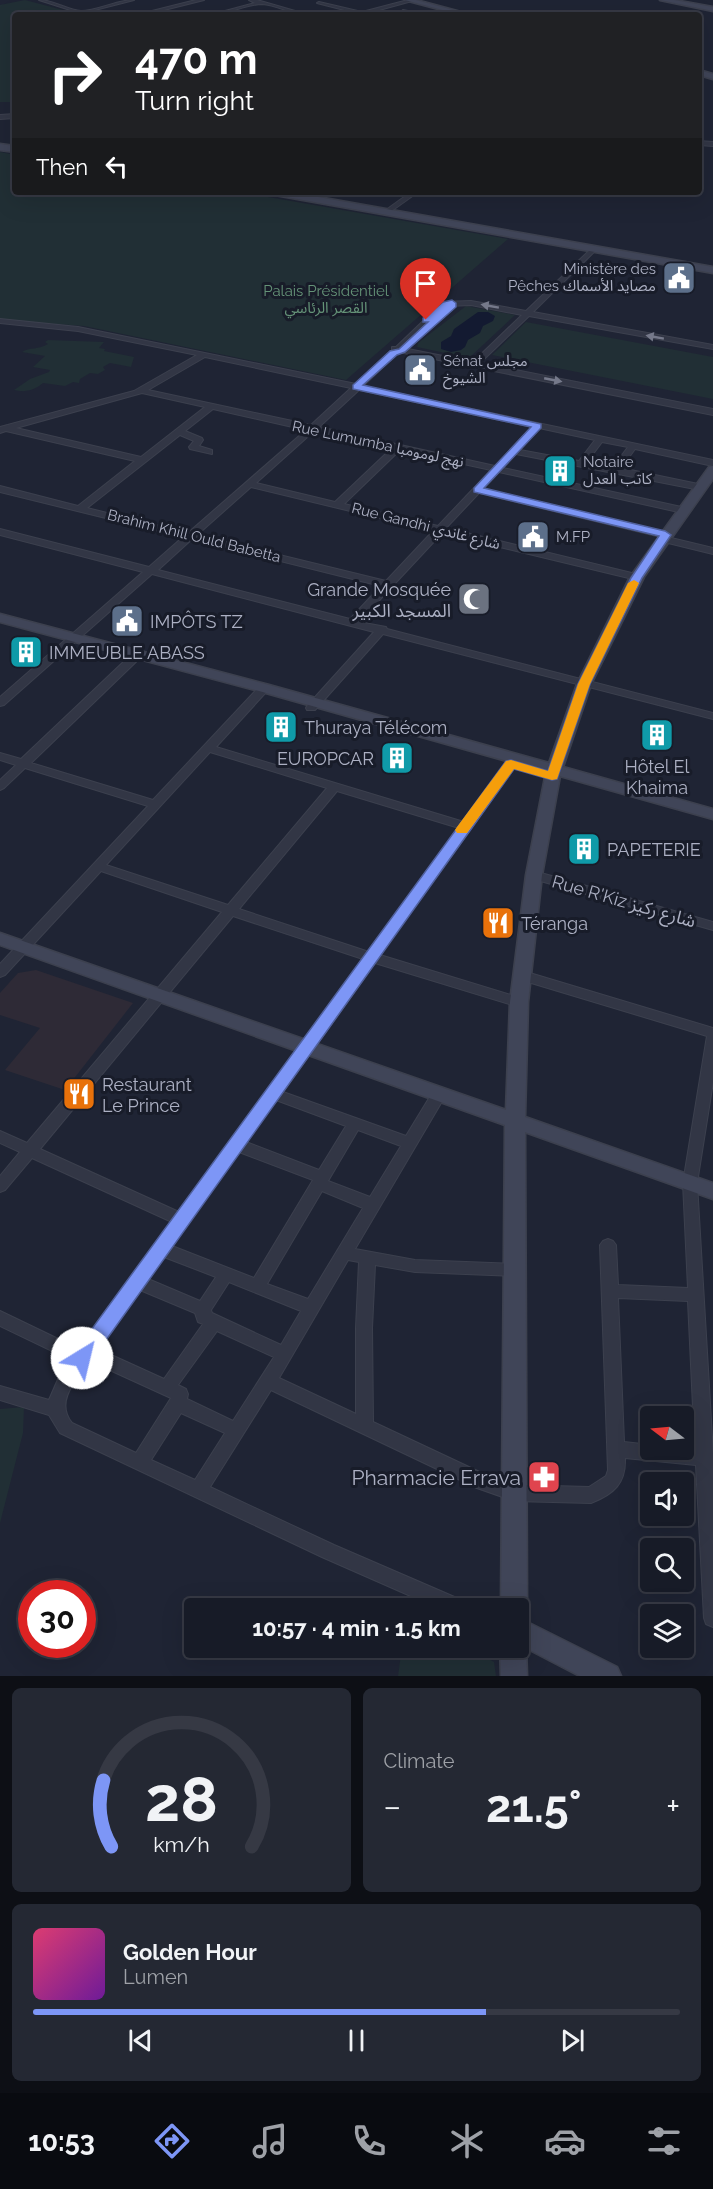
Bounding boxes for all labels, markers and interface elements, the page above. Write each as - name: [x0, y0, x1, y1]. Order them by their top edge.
- text: 470 m: [135, 35, 258, 84]
- icon: right: [36, 36, 114, 114]
- text: Turn right: [135, 85, 254, 116]
- icon: left: [100, 150, 133, 183]
- text: Then: [36, 154, 88, 180]
- pin: [400, 258, 451, 320]
- place label: Ministère des Pêches مصايد الأسماك: [508, 260, 656, 295]
- public building icon: Ministère des Pêches مصايد الأسماك: [661, 260, 697, 296]
- icon: arrive: [409, 267, 442, 300]
- park label: Palais Présidentiel القصر الرئاسي: [263, 282, 390, 319]
- one-way arrow: [480, 302, 499, 311]
- one-way arrow: [646, 332, 665, 341]
- public building icon: Sénat مجلس الشيوخ: [402, 352, 438, 388]
- place label: Sénat مجلس الشيوخ: [443, 352, 528, 390]
- one-way arrow: [543, 376, 562, 385]
- street label: Rue Lumumba نهج لومومبا: [290, 417, 466, 474]
- building icon: Notaire كاتب العدل: [542, 453, 578, 489]
- place label: Notaire كاتب العدل: [583, 453, 653, 488]
- street label: Rue Gandhi شارع غاندي: [349, 499, 502, 556]
- street label: Brahim Khill Ould Babetta: [105, 506, 283, 566]
- public building icon: M.FP: [515, 519, 551, 555]
- place label: M.FP: [556, 528, 590, 546]
- place label: Grande Mosquée المسجد الكبير: [307, 579, 451, 622]
- mosque icon: Grande Mosquée المسجد الكبير: [456, 581, 492, 617]
- public building icon: IMPÔTS TZ: [109, 603, 145, 639]
- place label: IMPÔTS TZ: [150, 610, 243, 632]
- building icon: IMMEUBLE ABASS: [8, 634, 44, 670]
- place label: IMMEUBLE ABASS: [49, 642, 205, 663]
- building icon: Thuraya Télécom: [263, 709, 299, 745]
- place label: Thuraya Télécom: [304, 717, 447, 738]
- building icon: Hôtel El Khaima: [639, 717, 675, 753]
- building icon: EUROPCAR: [379, 740, 415, 776]
- place label: EUROPCAR: [277, 748, 374, 769]
- place label: Hôtel El Khaima: [625, 756, 690, 798]
- building icon: PAPETERIE: [566, 831, 602, 867]
- place label: PAPETERIE: [607, 839, 701, 860]
- street label: Rue R'Kiz شارع ركيز: [549, 870, 698, 935]
- restaurant icon: Téranga: [480, 905, 516, 941]
- place label: Téranga: [521, 913, 588, 934]
- place label: Restaurant Le Prince: [102, 1074, 192, 1116]
- restaurant icon: Restaurant Le Prince: [61, 1076, 97, 1112]
- position arrow: [50, 1326, 114, 1390]
- north arrow: [640, 1406, 694, 1460]
- map controls: [640, 1406, 694, 1658]
- pharmacy icon: Pharmacie Errava: [526, 1459, 562, 1495]
- place label: Pharmacie Errava: [351, 1465, 521, 1490]
- button: sound: [640, 1472, 694, 1526]
- button: search: [640, 1538, 694, 1592]
- speed limit sign: 30: [18, 1580, 96, 1658]
- button: layers: [640, 1604, 694, 1658]
- text: 10:57 · 4 min · 1.5 km: [252, 1615, 461, 1641]
- text: Climate: [384, 1749, 455, 1773]
- text: 28: [145, 1762, 218, 1836]
- text: 21.5°: [486, 1780, 582, 1833]
- text: −: [384, 1787, 401, 1826]
- text: +: [666, 1787, 680, 1826]
- text: km/h: [153, 1832, 210, 1857]
- text: Golden Hour: [123, 1939, 257, 1965]
- text: Lumen: [123, 1965, 188, 1989]
- icon: previous: [124, 2024, 157, 2057]
- icon: pause: [340, 2024, 373, 2057]
- icon: next: [556, 2024, 589, 2057]
- icon: directions: [151, 2120, 193, 2162]
- icon: music: [249, 2120, 291, 2162]
- icon: phone: [348, 2120, 390, 2162]
- icon: climate: [446, 2120, 488, 2162]
- icon: car: [544, 2120, 586, 2162]
- icon: filters: [643, 2120, 685, 2162]
- text: 10:53: [28, 2126, 95, 2157]

